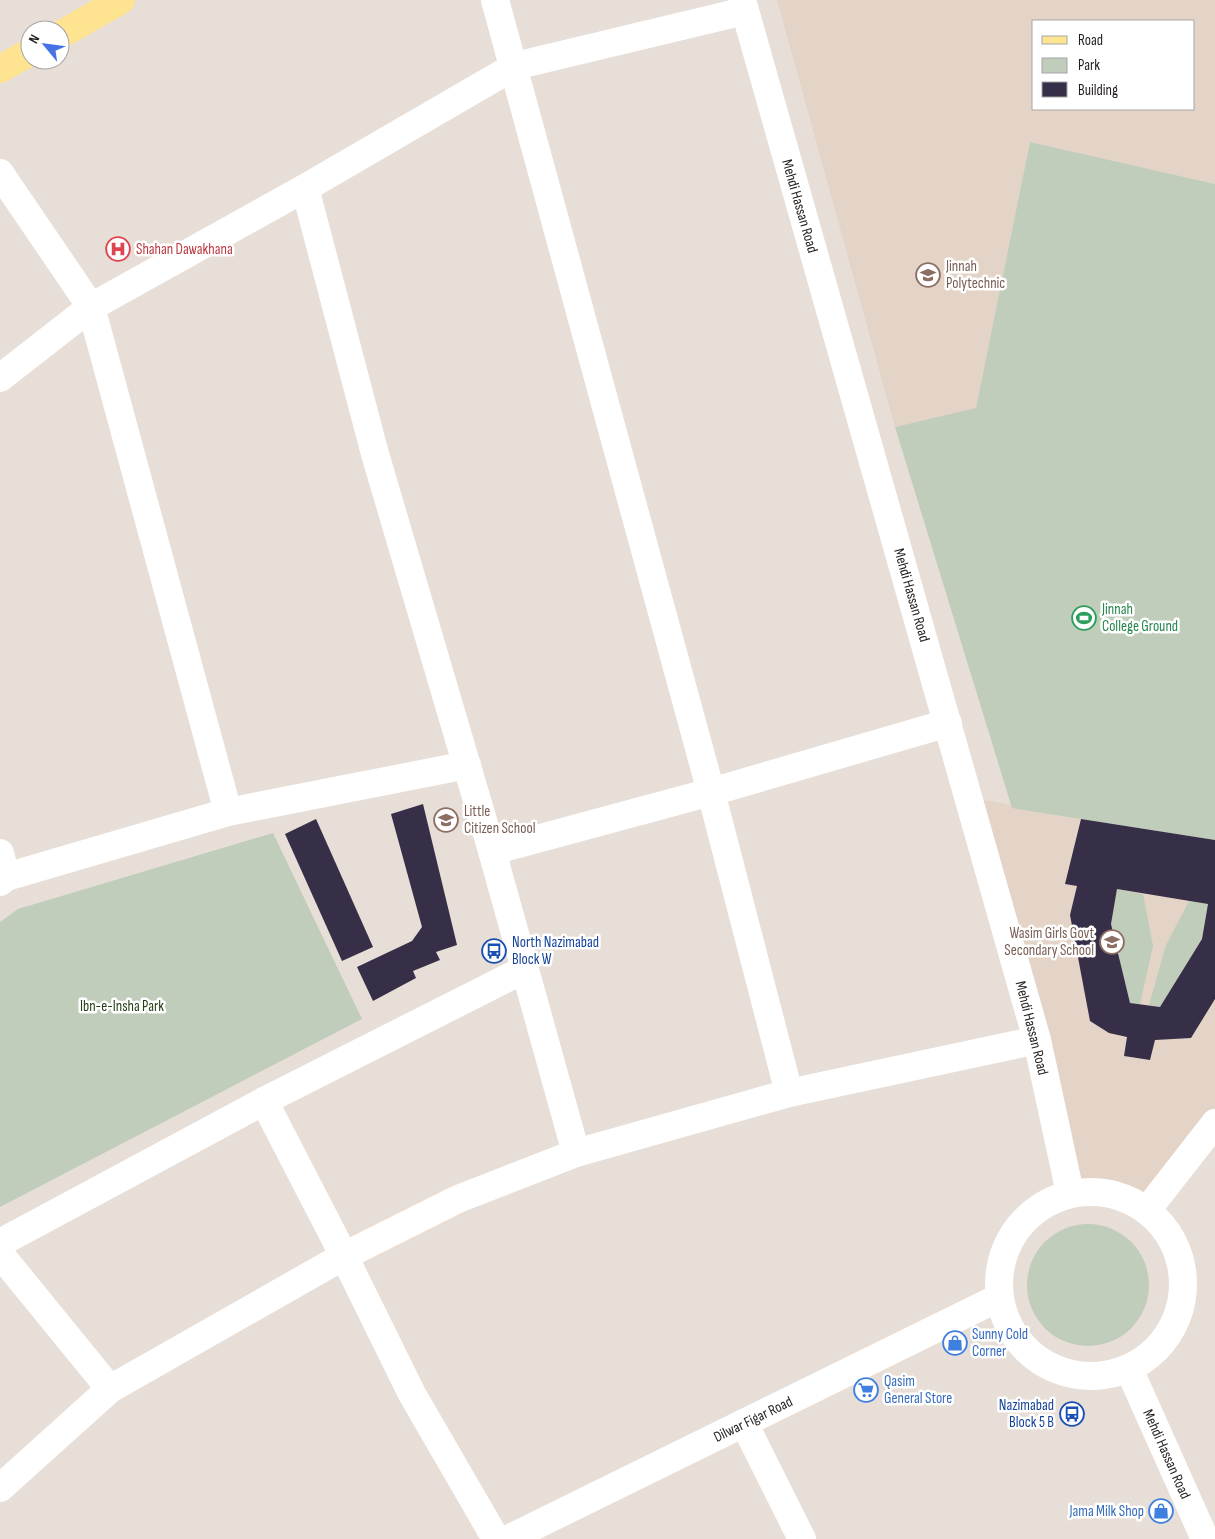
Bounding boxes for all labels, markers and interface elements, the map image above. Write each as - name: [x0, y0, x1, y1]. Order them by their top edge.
- north arrow: [20, 20, 70, 70]
- legend: [1032, 20, 1195, 110]
- text: Road: [1078, 31, 1103, 50]
- text: N: [25, 32, 43, 46]
- text: Park: [1078, 56, 1100, 75]
- text: Building: [1078, 81, 1118, 100]
- street label: Mehdi Hassan Road: [777, 157, 822, 255]
- hospital icon: Shahan Dawakhana: [105, 236, 131, 262]
- place label: Shahan Dawakhana: [136, 240, 233, 259]
- place label: Jinnah Polytechnic: [945, 257, 1005, 293]
- school or university icon: Jinnah Polytechnic: [915, 262, 941, 288]
- street label: Mehdi Hassan Road: [889, 546, 934, 644]
- place label: Jinnah College Ground: [1101, 600, 1178, 636]
- sports icon: Jinnah College Ground: [1071, 605, 1097, 631]
- place label: Little Citizen School: [464, 802, 536, 838]
- school or university icon: Little Citizen School: [433, 807, 459, 833]
- place label: Wasim Girls Govt Secondary School: [1004, 924, 1094, 960]
- school or university icon: Wasim Girls Govt Secondary School: [1099, 929, 1125, 955]
- place label: North Nazimabad Block W: [512, 933, 599, 969]
- bus stop icon: North Nazimabad Block W: [481, 938, 507, 964]
- street label: Mehdi Hassan Road: [1011, 979, 1052, 1077]
- park label: Ibn-e-Insha Park: [80, 997, 164, 1016]
- place label: Sunny Cold Corner: [972, 1325, 1028, 1361]
- shop icon: Sunny Cold Corner: [942, 1330, 968, 1356]
- place label: Qasim General Store: [884, 1372, 952, 1408]
- supermarket icon: Qasim General Store: [853, 1377, 879, 1403]
- street label: Dilwar Figar Road: [711, 1392, 796, 1447]
- place label: Nazimabad Block 5 B: [999, 1396, 1054, 1432]
- bus stop icon: Nazimabad Block 5 B: [1059, 1401, 1085, 1427]
- street label: Mehdi Hassan Road: [1138, 1406, 1195, 1502]
- shop icon: Jama Milk Shop: [1148, 1498, 1174, 1524]
- place label: Jama Milk Shop: [1068, 1502, 1144, 1521]

